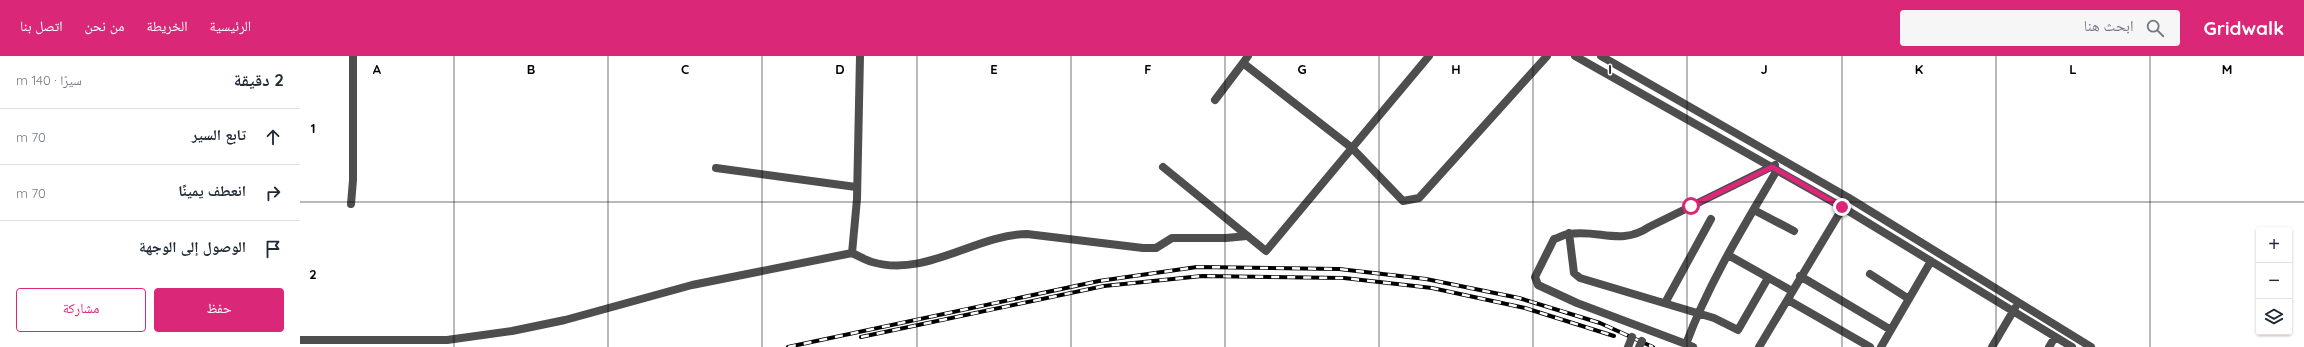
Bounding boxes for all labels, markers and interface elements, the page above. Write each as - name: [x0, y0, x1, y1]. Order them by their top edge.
- search box: [1900, 10, 2180, 46]
- text: ابحث هنا: [2084, 16, 2134, 35]
- text: Gridwalk: [2204, 16, 2284, 40]
- text: اتصل بنا: [20, 17, 63, 35]
- text: من نحن: [85, 17, 124, 35]
- text: الخريطة: [146, 17, 188, 35]
- text: الرئيسية: [210, 17, 251, 35]
- icon: search: [2144, 17, 2166, 39]
- text: A: [373, 61, 382, 77]
- text: B: [527, 61, 535, 77]
- text: C: [681, 61, 689, 77]
- text: D: [835, 61, 845, 77]
- text: E: [990, 61, 998, 77]
- text: F: [1144, 61, 1152, 77]
- text: G: [1297, 61, 1307, 77]
- text: H: [1451, 61, 1461, 77]
- text: I: [1608, 61, 1612, 77]
- text: J: [1760, 61, 1768, 77]
- text: K: [1915, 61, 1924, 77]
- text: L: [2069, 61, 2077, 77]
- text: M: [2222, 61, 2232, 77]
- text: 2 دقيقة: [234, 69, 284, 90]
- text: سيرًا · 140 m: [16, 72, 82, 88]
- text: 1: [310, 120, 316, 136]
- text: تابع السير: [192, 125, 246, 144]
- icon: ahead: [262, 126, 284, 148]
- text: 70 m: [16, 129, 46, 145]
- text: انعطف يمينًا: [178, 181, 246, 200]
- icon: right: [262, 182, 284, 204]
- text: 70 m: [16, 185, 46, 201]
- route start: [1682, 197, 1700, 215]
- route end: [1833, 198, 1851, 216]
- map controls: [2256, 227, 2292, 335]
- button: +: [2256, 227, 2292, 263]
- text: الوصول إلى الوجهة: [139, 237, 246, 256]
- icon: arrive: [262, 238, 284, 260]
- button: −: [2256, 263, 2292, 299]
- text: 2: [309, 266, 317, 282]
- button: مشاركة: [16, 288, 146, 332]
- button: حفظ: [154, 288, 284, 332]
- button: layers: [2256, 299, 2292, 335]

